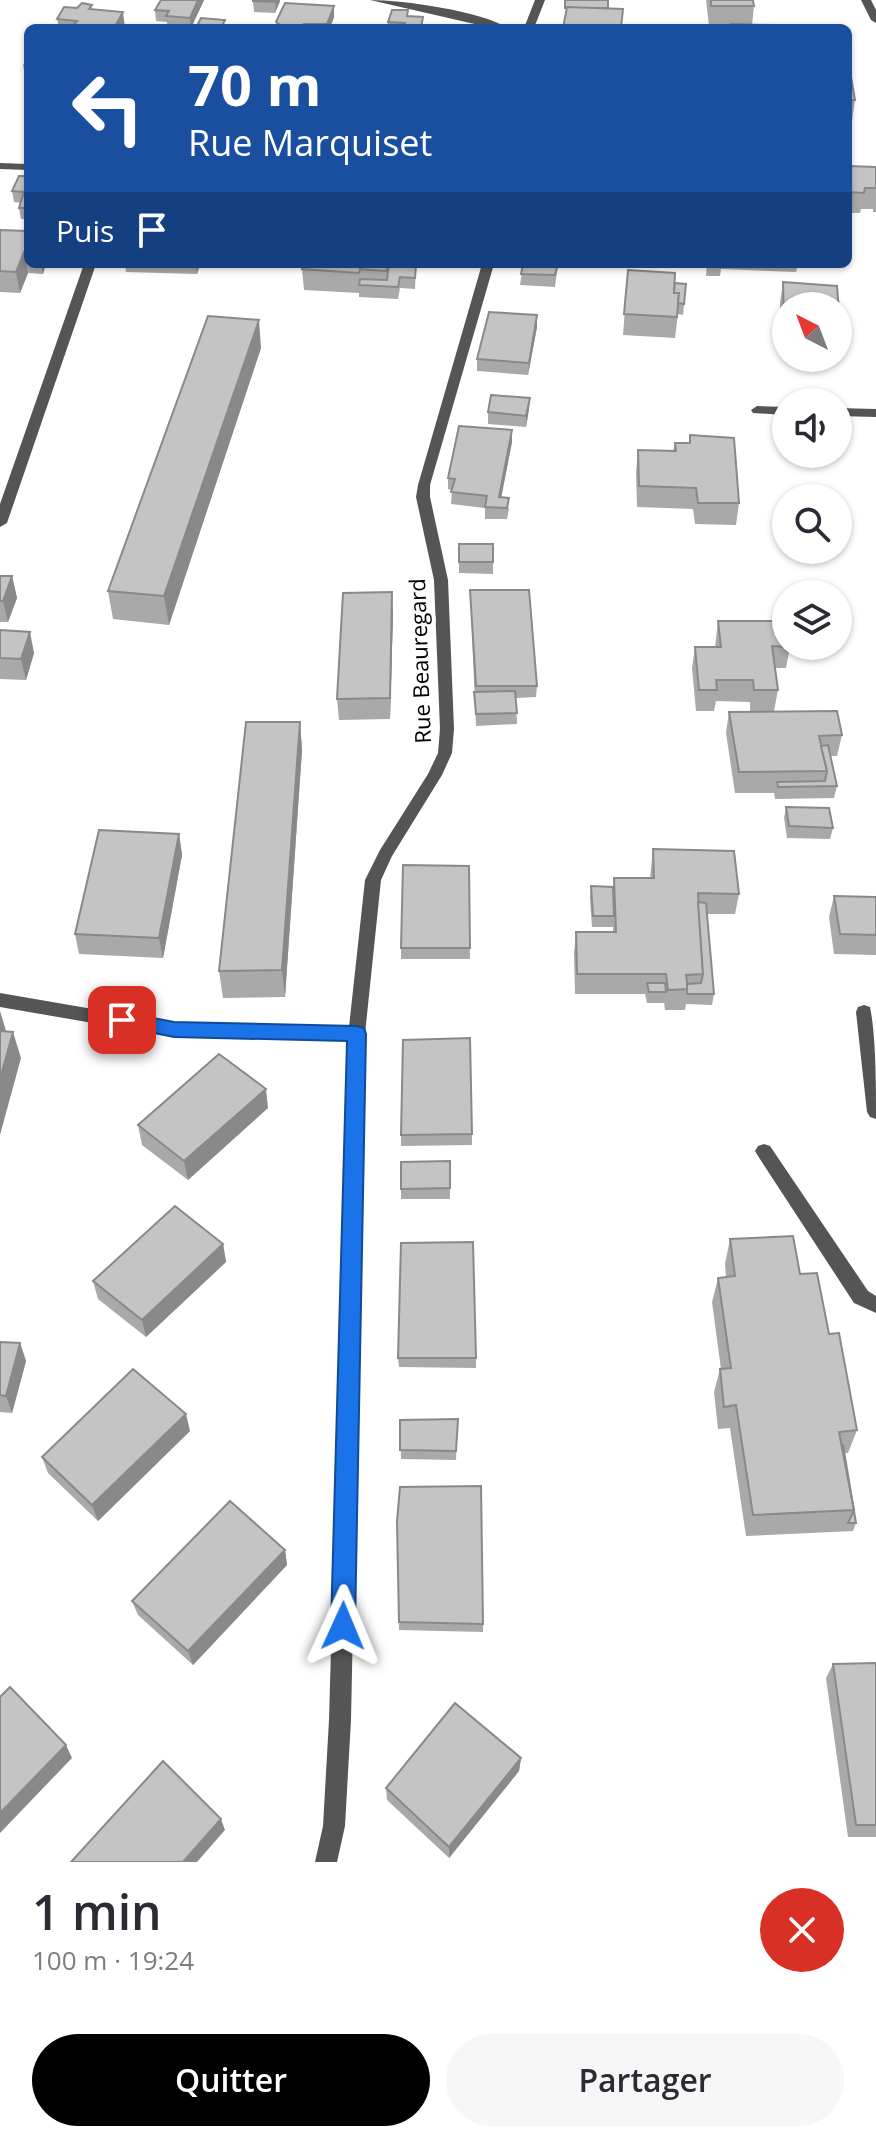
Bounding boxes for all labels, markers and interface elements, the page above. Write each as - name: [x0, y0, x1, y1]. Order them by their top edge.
- text: 70 m: [188, 46, 322, 122]
- icon: left: [56, 56, 160, 160]
- text: Rue Marquiset: [188, 118, 432, 167]
- icon: arrive: [130, 208, 174, 252]
- text: Puis: [56, 210, 114, 251]
- north arrow: [772, 292, 852, 372]
- map controls: [772, 292, 852, 660]
- button: sound: [772, 388, 852, 468]
- button: search: [772, 484, 852, 564]
- street label: Rue Beauregard: [401, 578, 437, 744]
- button: layers: [772, 580, 852, 660]
- pin: [88, 986, 156, 1054]
- icon: arrive: [100, 998, 144, 1042]
- position arrow: [301, 1584, 385, 1668]
- text: 1 min: [32, 1879, 162, 1944]
- button: close: [760, 1888, 844, 1972]
- text: 100 m · 19:24: [32, 1942, 194, 1978]
- button: Quitter: [32, 2034, 430, 2126]
- button: Partager: [446, 2034, 844, 2126]

